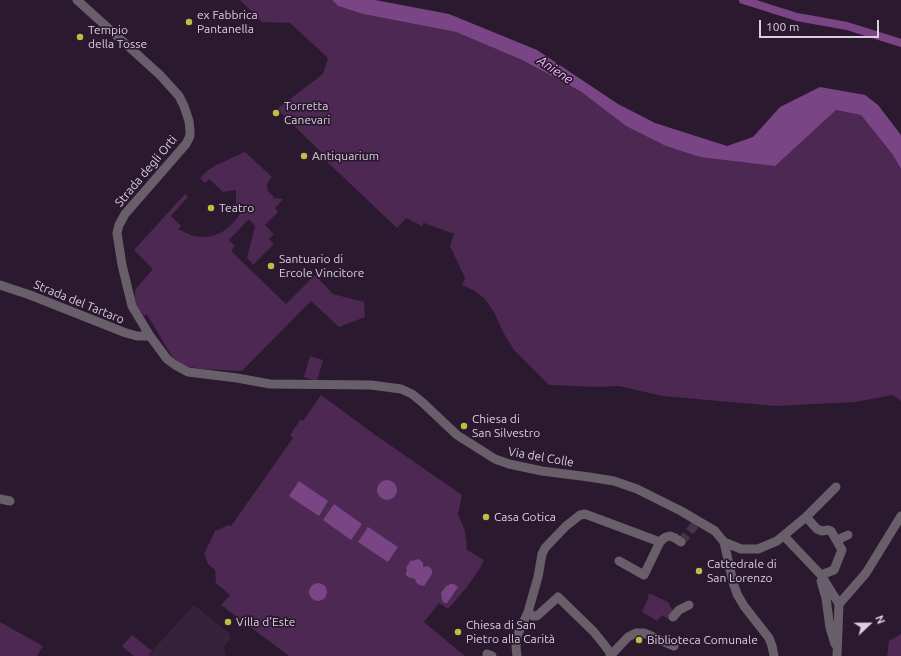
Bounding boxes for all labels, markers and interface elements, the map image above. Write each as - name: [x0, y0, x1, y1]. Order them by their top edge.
- place label: ex Fabbrica Pantanella: [197, 8, 258, 36]
- scale bar: [761, 12, 881, 38]
- marker: ex Fabbrica Pantanella: [184, 17, 194, 27]
- text: 100 m: [766, 20, 799, 33]
- place label: Tempio della Tosse: [88, 23, 147, 51]
- marker: Tempio della Tosse: [75, 32, 85, 42]
- water label: Aniene: [534, 53, 576, 87]
- place label: Torretta Canevari: [284, 99, 330, 127]
- marker: Torretta Canevari: [271, 108, 281, 118]
- street label: Strada degli Orti: [112, 132, 180, 210]
- place label: Antiquarium: [312, 149, 379, 163]
- marker: Antiquarium: [299, 151, 309, 161]
- place label: Teatro: [219, 201, 254, 215]
- marker: Teatro: [206, 203, 216, 213]
- place label: Santuario di Ercole Vincitore: [279, 252, 364, 280]
- marker: Santuario di Ercole Vincitore: [266, 261, 276, 271]
- street label: Strada del Tartaro: [32, 277, 126, 327]
- place label: Chiesa di San Silvestro: [472, 412, 540, 440]
- marker: Chiesa di San Silvestro: [459, 421, 469, 431]
- street label: Via del Colle: [507, 444, 575, 470]
- place label: Casa Gotica: [494, 510, 556, 524]
- marker: Casa Gotica: [481, 512, 491, 522]
- place label: Cattedrale di San Lorenzo: [707, 557, 777, 585]
- marker: Cattedrale di San Lorenzo: [694, 566, 704, 576]
- north arrow: [849, 604, 889, 644]
- text: N: [873, 613, 887, 626]
- place label: Villa d'Este: [236, 615, 295, 629]
- marker: Villa d'Este: [223, 617, 233, 627]
- place label: Chiesa di San Pietro alla Carità: [466, 618, 555, 646]
- marker: Chiesa di San Pietro alla Carità: [453, 627, 463, 637]
- place label: Biblioteca Comunale: [647, 633, 758, 647]
- marker: Biblioteca Comunale: [634, 635, 644, 645]

